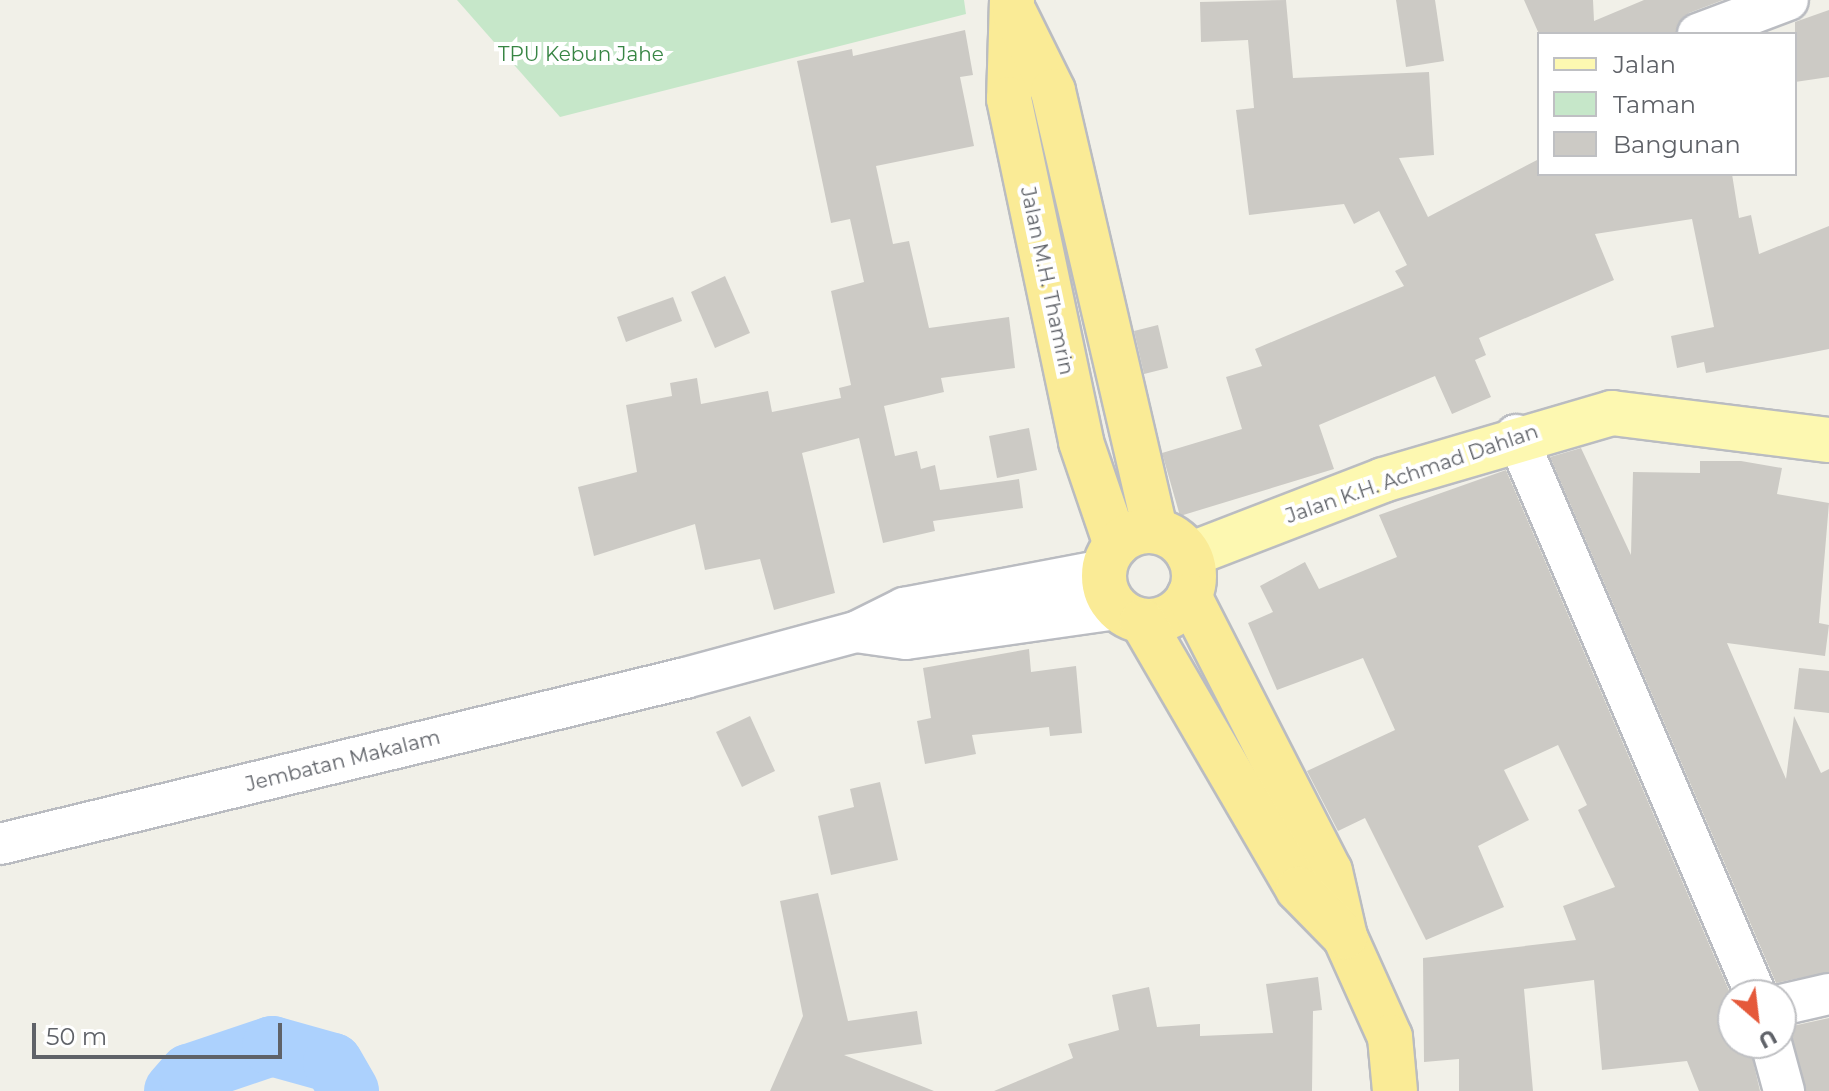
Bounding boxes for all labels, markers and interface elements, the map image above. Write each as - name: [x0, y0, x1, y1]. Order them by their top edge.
- legend: [1537, 32, 1797, 176]
- park label: TPU Kebun Jahe: [498, 42, 664, 66]
- text: Jalan: [1613, 50, 1676, 79]
- text: Taman: [1613, 90, 1696, 119]
- text: Bangunan: [1613, 130, 1741, 159]
- street label: Jalan M.H. Thamrin: [1015, 185, 1079, 377]
- street label: Jalan K.H. Achmad Dahlan: [1283, 419, 1541, 529]
- street label: Jembatan Makalam: [243, 725, 443, 797]
- north arrow: [1717, 979, 1797, 1059]
- scale bar: [36, 1007, 286, 1057]
- text: 50 m: [46, 1022, 107, 1051]
- text: U: [1754, 1023, 1782, 1055]

